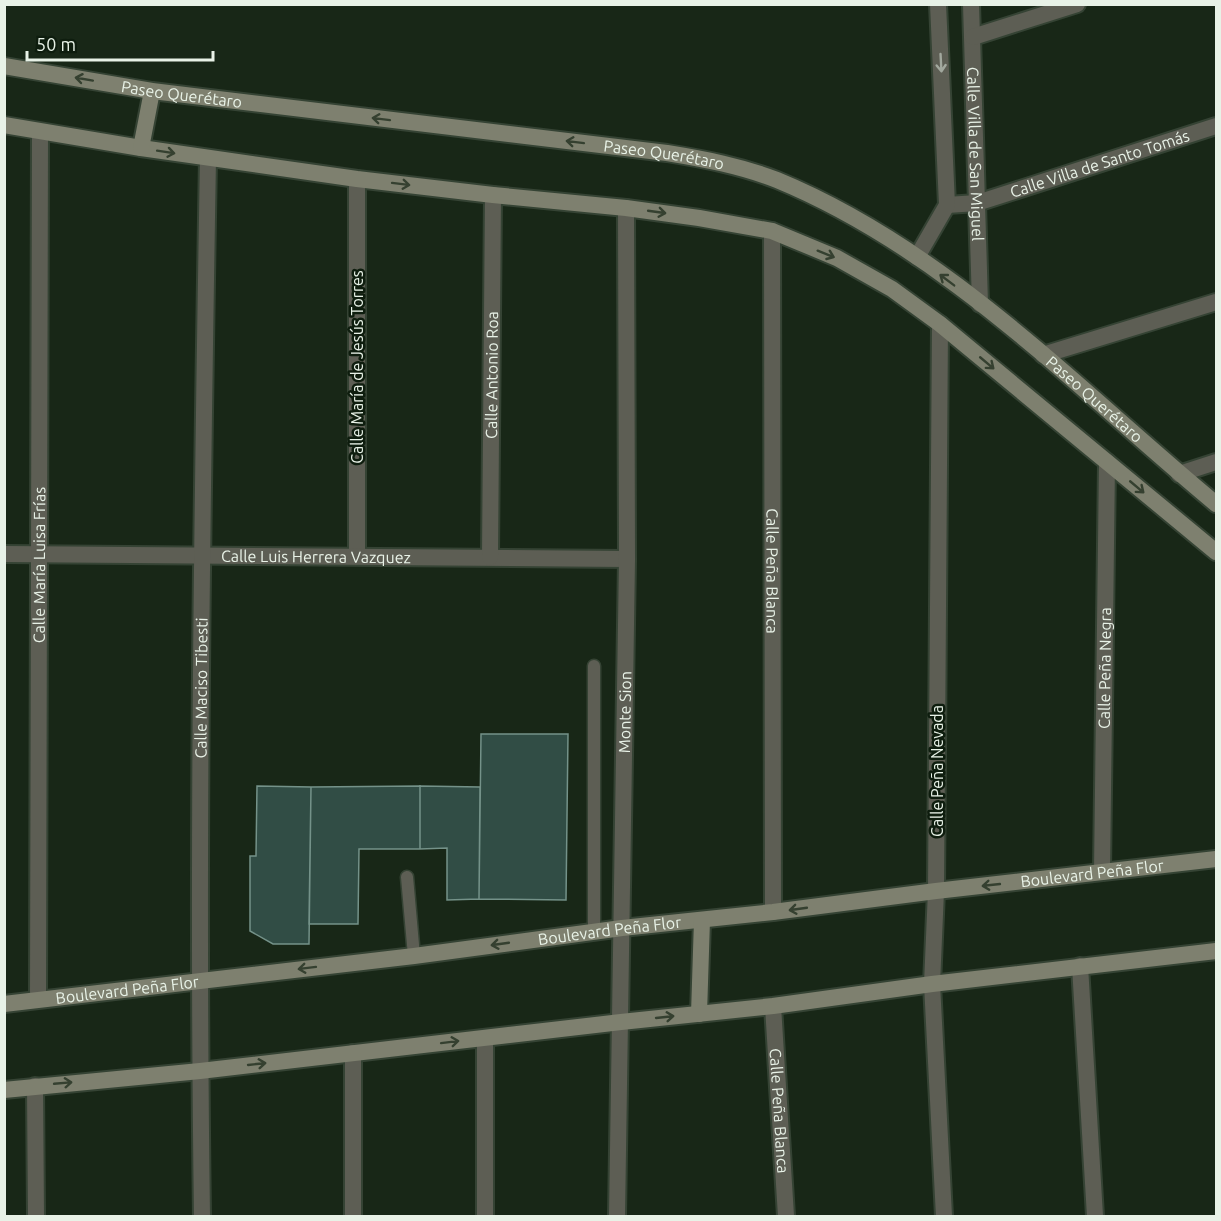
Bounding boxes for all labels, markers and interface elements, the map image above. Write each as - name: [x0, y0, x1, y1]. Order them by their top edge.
- scale bar: [27, 24, 213, 62]
- text: 50 m: [36, 34, 76, 54]
- one-way arrow: [935, 52, 946, 72]
- street label: Calle Villa de San Miguel: [964, 66, 987, 241]
- one-way arrow: [74, 74, 94, 85]
- street label: Paseo Querétaro: [120, 77, 243, 111]
- one-way arrow: [371, 113, 391, 124]
- street label: Calle Villa de Santo Tomás: [1008, 126, 1192, 201]
- one-way arrow: [565, 136, 585, 147]
- street label: Paseo Querétaro: [603, 136, 726, 173]
- one-way arrow: [155, 147, 175, 158]
- one-way arrow: [390, 179, 410, 190]
- one-way arrow: [647, 207, 666, 218]
- one-way arrow: [817, 249, 835, 260]
- street label: Calle María de Jesús Torres: [348, 270, 366, 464]
- one-way arrow: [939, 274, 955, 287]
- street label: Calle Antonio Roa: [482, 311, 501, 439]
- street label: Paseo Querétaro: [1043, 352, 1146, 446]
- one-way arrow: [979, 356, 995, 369]
- one-way arrow: [1129, 480, 1144, 494]
- street label: Calle María Luisa Frías: [30, 487, 48, 643]
- street label: Calle Peña Blanca: [763, 508, 782, 634]
- street label: Calle Luis Herrera Vazquez: [221, 547, 411, 566]
- street label: Calle Peña Negra: [1095, 607, 1114, 729]
- street label: Calle Maciso Tibesti: [191, 617, 210, 759]
- street label: Monte Sion: [615, 671, 634, 753]
- street label: Calle Peña Nevada: [928, 705, 946, 837]
- street label: Boulevard Peña Flor: [1020, 856, 1165, 890]
- one-way arrow: [982, 880, 1002, 891]
- one-way arrow: [789, 904, 808, 915]
- street label: Boulevard Peña Flor: [537, 913, 682, 948]
- one-way arrow: [491, 939, 510, 950]
- one-way arrow: [297, 963, 317, 974]
- street label: Boulevard Peña Flor: [55, 972, 200, 1007]
- one-way arrow: [655, 1011, 674, 1022]
- one-way arrow: [440, 1036, 460, 1047]
- street label: Calle Peña Blanca: [767, 1048, 792, 1174]
- one-way arrow: [246, 1058, 266, 1069]
- one-way arrow: [52, 1077, 72, 1088]

